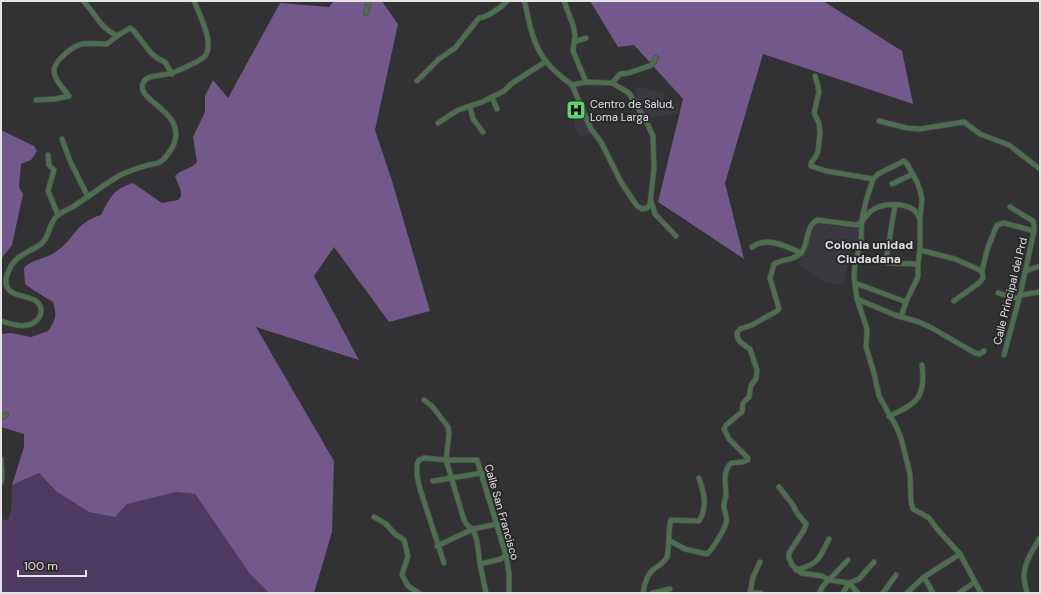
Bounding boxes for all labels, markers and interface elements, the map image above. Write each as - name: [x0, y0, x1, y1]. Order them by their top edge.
- place label: Centro de Salud, Loma Larga: [590, 97, 674, 124]
- hospital icon: Centro de Salud, Loma Larga: [565, 99, 587, 121]
- street label: Calle Principal del Prd: [990, 236, 1030, 346]
- district label: Colonia unidad Ciudadana: [825, 237, 913, 267]
- street label: Calle San Francisco: [482, 462, 522, 562]
- scale bar: [18, 552, 86, 578]
- text: 100 m: [24, 558, 58, 574]

